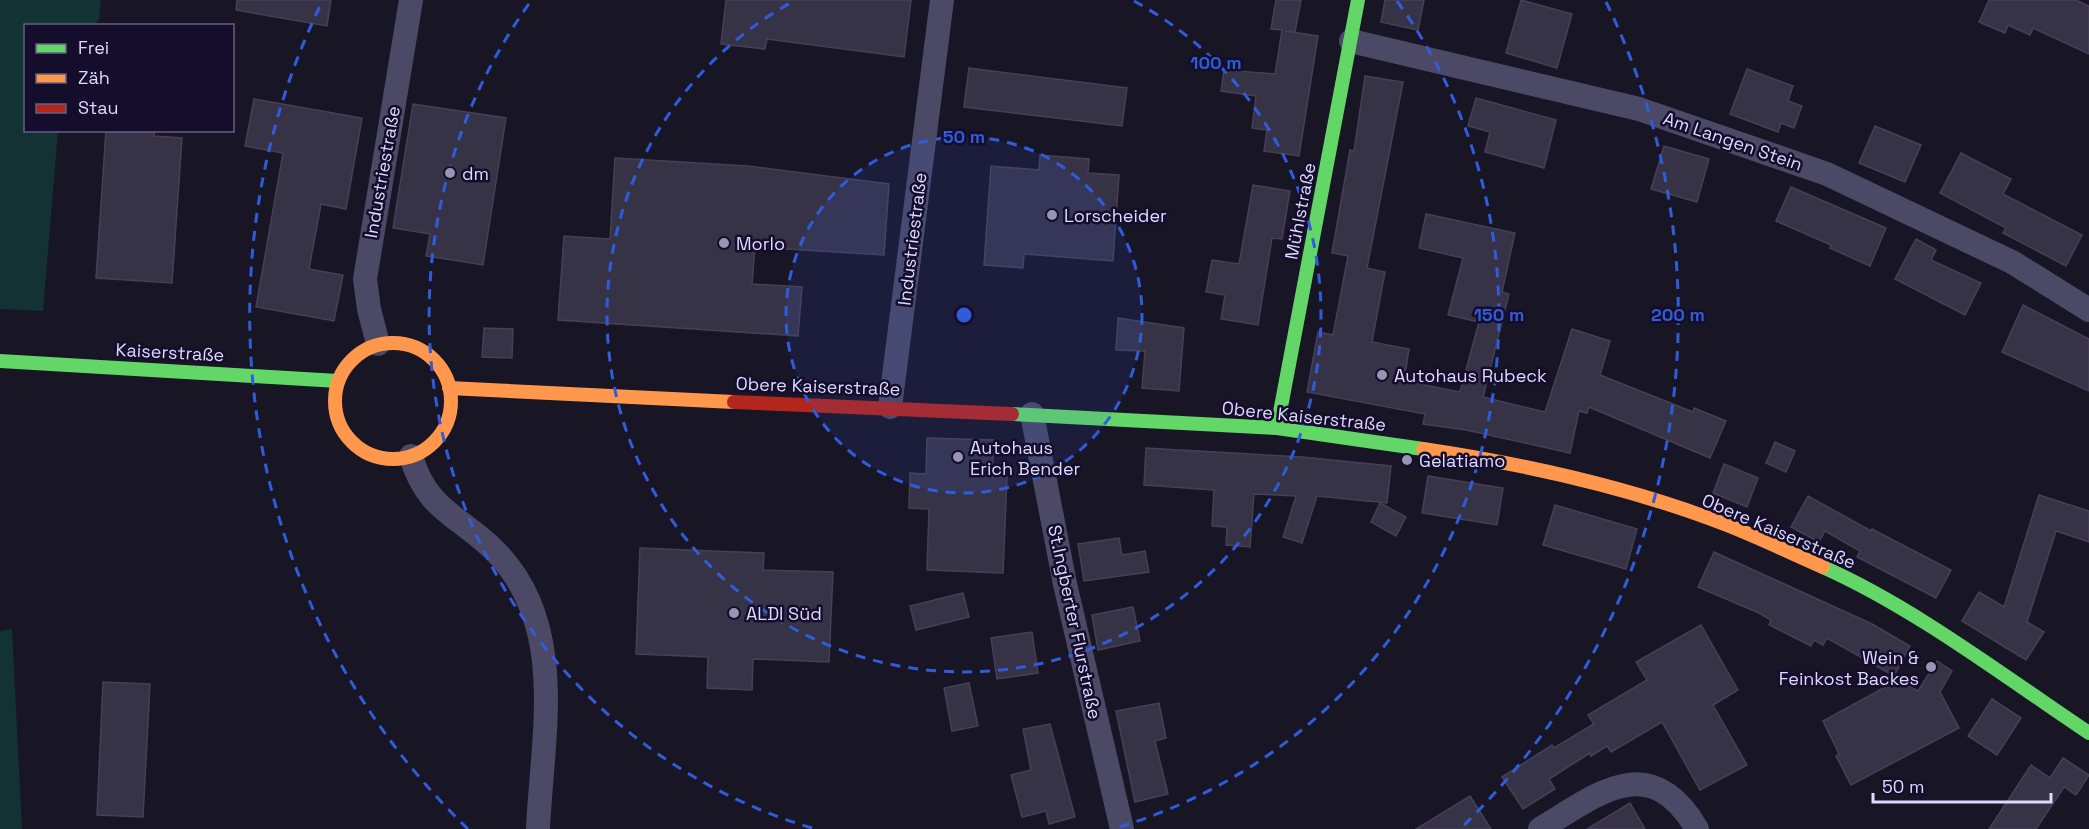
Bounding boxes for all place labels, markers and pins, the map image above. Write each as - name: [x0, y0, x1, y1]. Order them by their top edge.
- place label: dm: [462, 162, 489, 185]
- marker: dm: [443, 166, 457, 180]
- place label: Lorscheider: [1064, 204, 1167, 227]
- marker: Lorscheider: [1045, 208, 1059, 222]
- place label: Morlo: [736, 232, 785, 255]
- marker: Morlo: [717, 236, 731, 250]
- centre of rings: [954, 305, 974, 325]
- place label: Autohaus Rubeck: [1394, 364, 1547, 387]
- marker: Autohaus Rubeck: [1375, 368, 1389, 382]
- place label: Autohaus Erich Bender: [970, 436, 1081, 480]
- place label: Gelatiamo: [1419, 449, 1505, 472]
- marker: Autohaus Erich Bender: [951, 450, 965, 464]
- marker: Gelatiamo: [1400, 453, 1414, 467]
- place label: ALDI Süd: [746, 602, 822, 625]
- marker: ALDI Süd: [727, 606, 741, 620]
- place label: Wein & Feinkost Backes: [1779, 646, 1919, 690]
- marker: Wein & Feinkost Backes: [1924, 660, 1938, 674]

